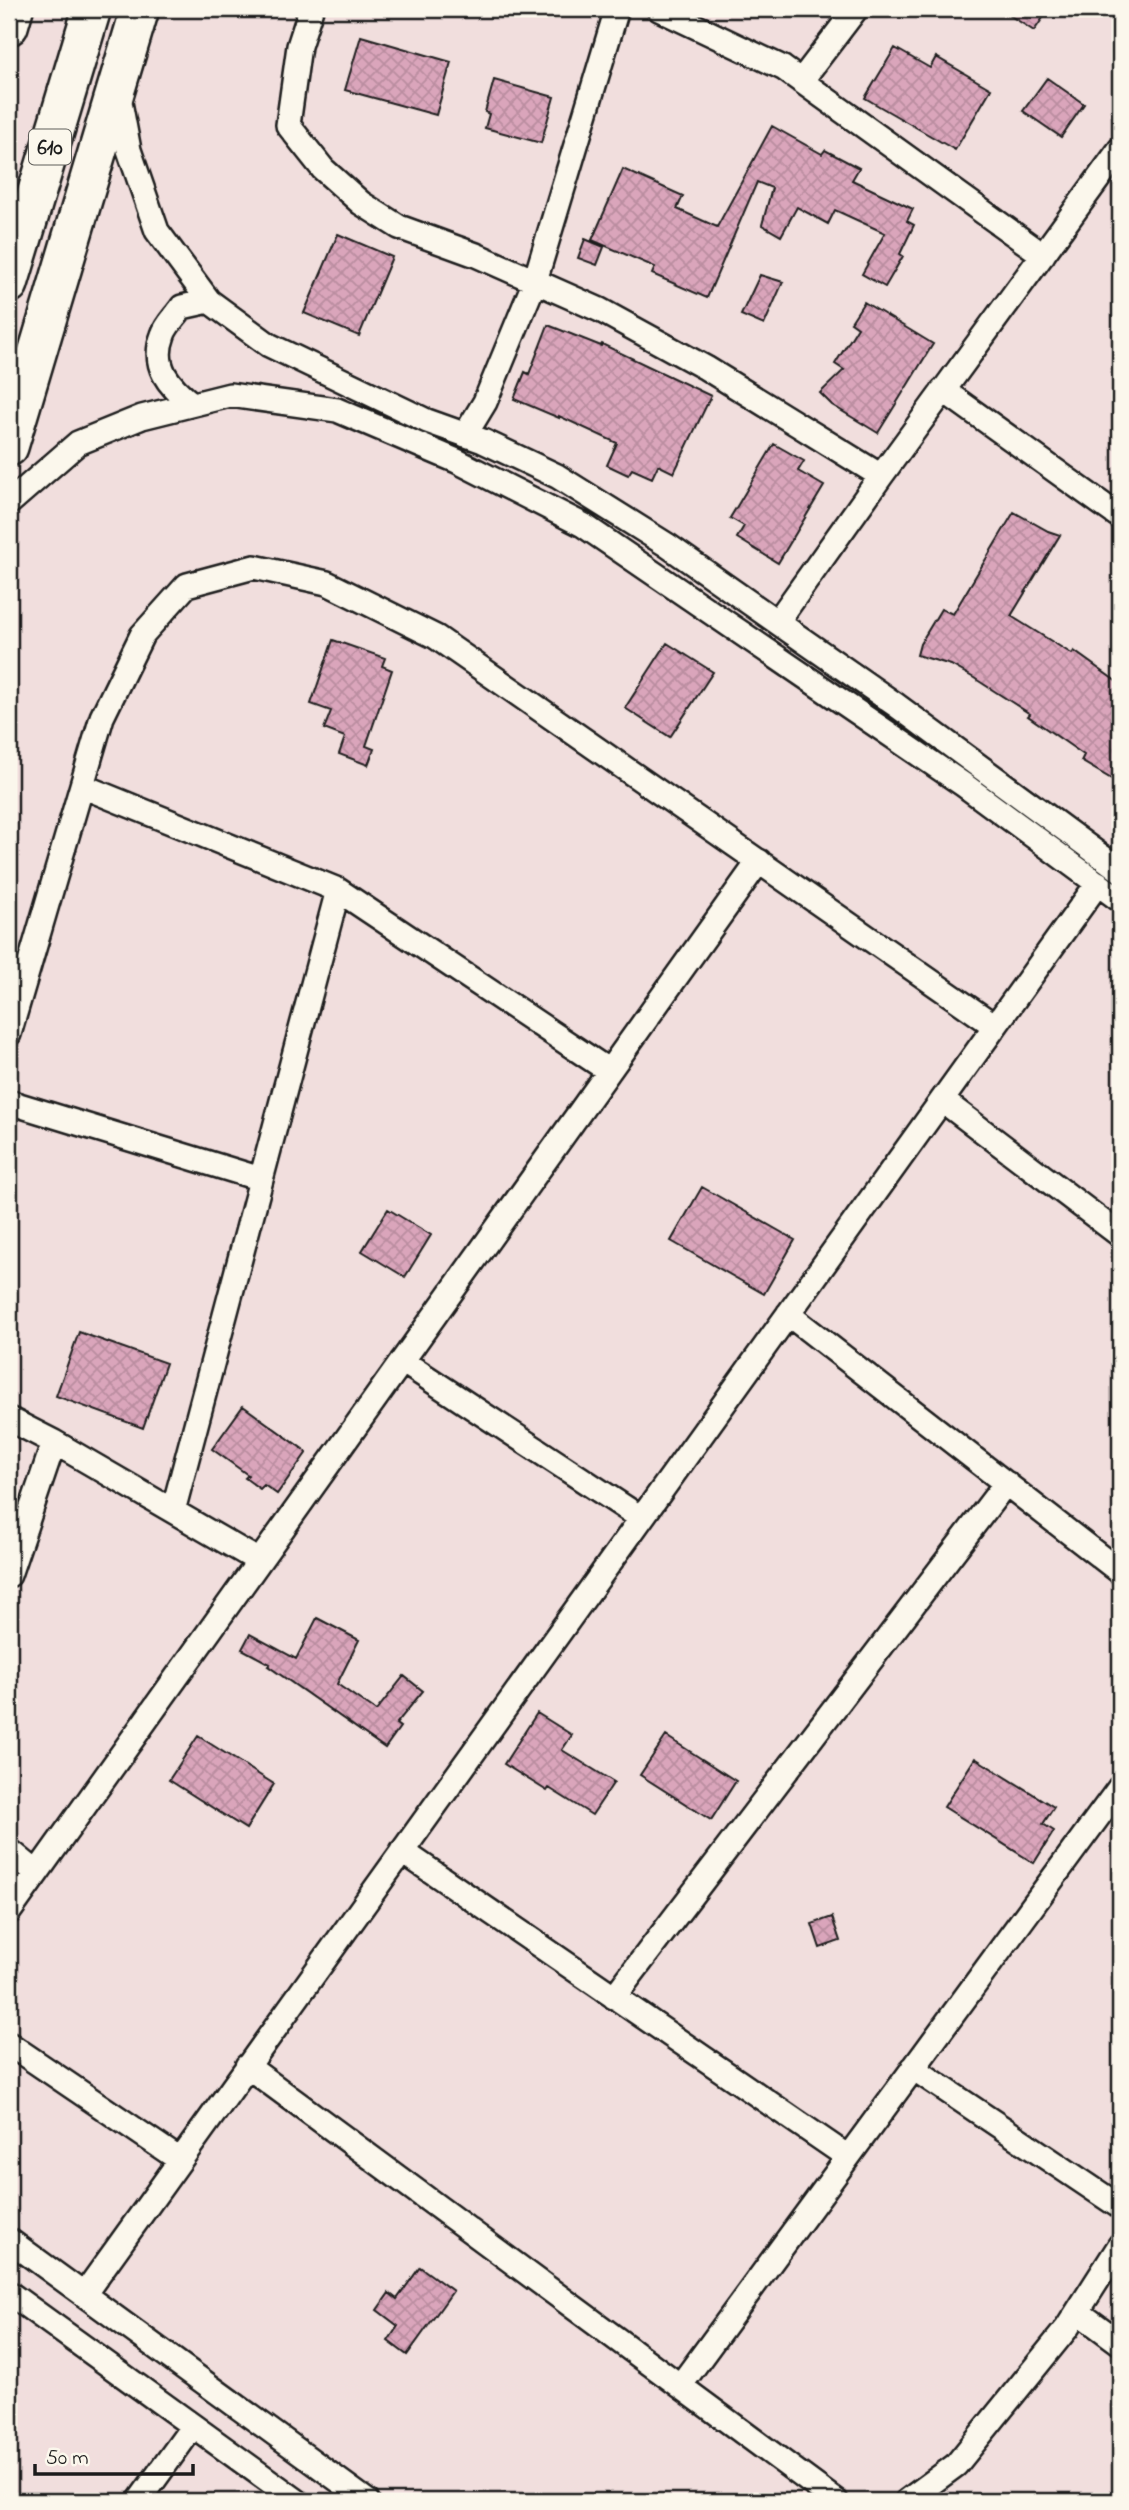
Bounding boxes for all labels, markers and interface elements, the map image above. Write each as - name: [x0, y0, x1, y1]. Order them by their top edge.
- road number: 610: [29, 130, 71, 164]
- scale bar: [35, 2433, 192, 2477]
- text: 50 m: [46, 2444, 89, 2474]

